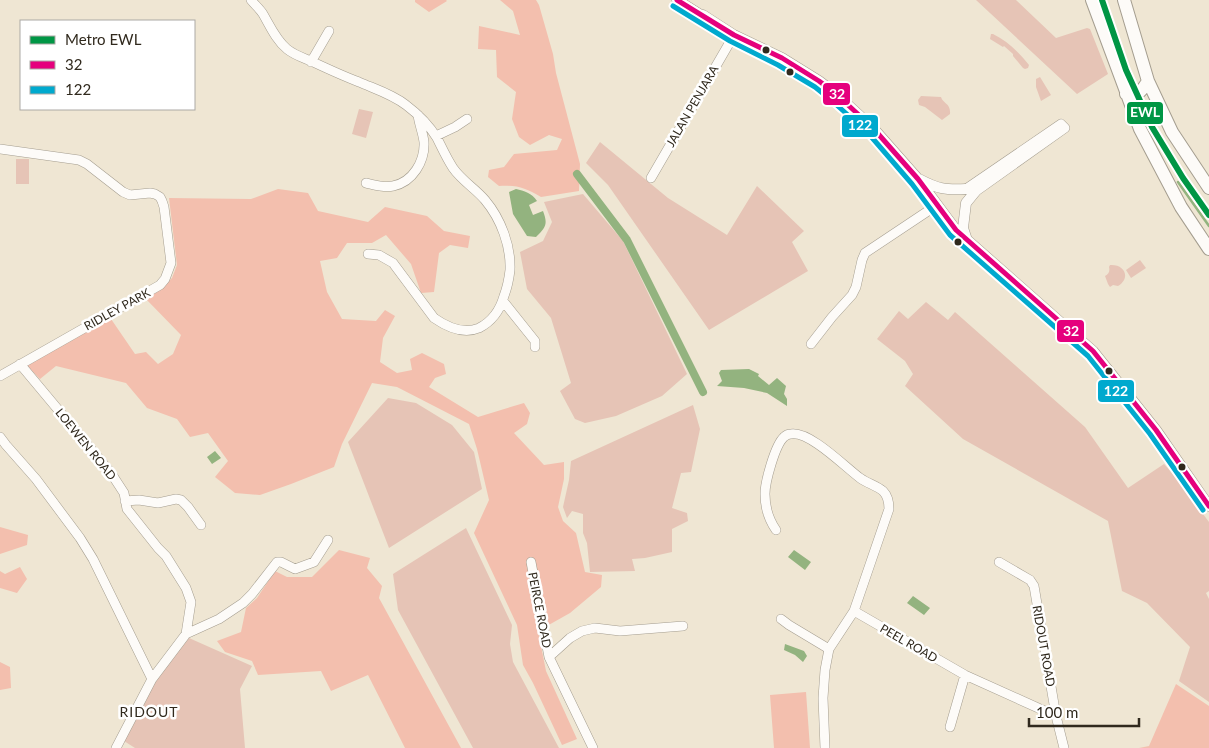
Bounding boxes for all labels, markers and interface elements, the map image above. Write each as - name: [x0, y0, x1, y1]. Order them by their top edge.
- legend: [20, 20, 195, 110]
- text: Metro EWL: [65, 30, 142, 48]
- unlabelled marker: [761, 45, 771, 55]
- text: 32: [65, 55, 82, 73]
- street label: JALAN PENJARA: [663, 62, 722, 149]
- unlabelled marker: [785, 67, 795, 77]
- text: 122: [65, 80, 91, 98]
- line badge: 32: [822, 82, 851, 106]
- text: 32: [829, 85, 845, 102]
- line badge: EWL: [1126, 101, 1164, 125]
- text: EWL: [1130, 103, 1161, 120]
- line badge: 122: [841, 114, 879, 138]
- text: 122: [848, 116, 872, 133]
- unlabelled marker: [953, 237, 963, 247]
- street label: RIDLEY PARK: [81, 285, 153, 333]
- line badge: 32: [1056, 319, 1085, 343]
- text: 32: [1063, 322, 1079, 339]
- unlabelled marker: [1104, 366, 1114, 376]
- line badge: 122: [1097, 379, 1135, 403]
- text: 122: [1104, 382, 1128, 399]
- street label: LOEWEN ROAD: [52, 405, 120, 483]
- unlabelled marker: [1177, 462, 1187, 472]
- street label: PEIRCE ROAD: [525, 571, 555, 649]
- street label: RIDOUT ROAD: [1029, 604, 1059, 688]
- street label: PEEL ROAD: [878, 621, 940, 665]
- scale bar: [1029, 696, 1139, 728]
- district label: RIDOUT: [119, 703, 179, 720]
- text: 100 m: [1036, 703, 1078, 721]

